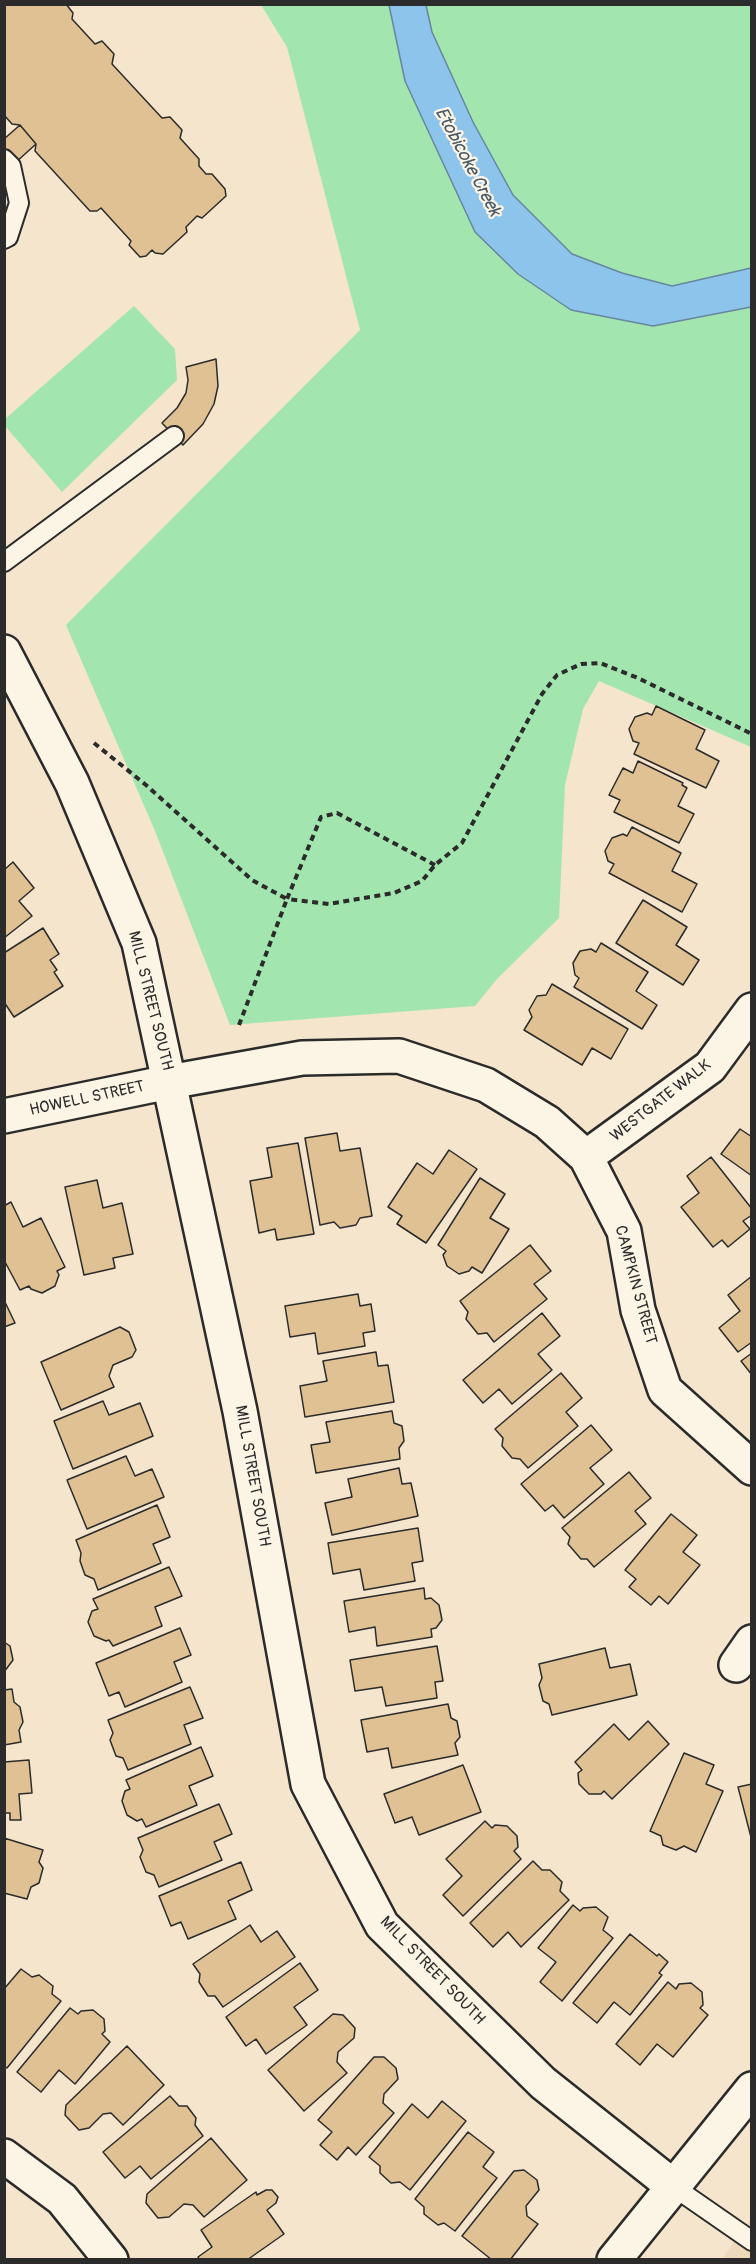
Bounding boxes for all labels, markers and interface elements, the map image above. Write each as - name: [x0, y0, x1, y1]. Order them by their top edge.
- water label: Etobicoke Creek: [429, 104, 505, 220]
- street label: MILL STREET SOUTH: [123, 929, 177, 1073]
- street label: WESTGATE WALK: [607, 1056, 715, 1146]
- street label: HOWELL STREET: [28, 1077, 146, 1121]
- street label: CAMPKIN STREET: [610, 1224, 660, 1346]
- street label: MILL STREET SOUTH: [230, 1404, 274, 1548]
- street label: MILL STREET SOUTH: [375, 1913, 489, 2029]

